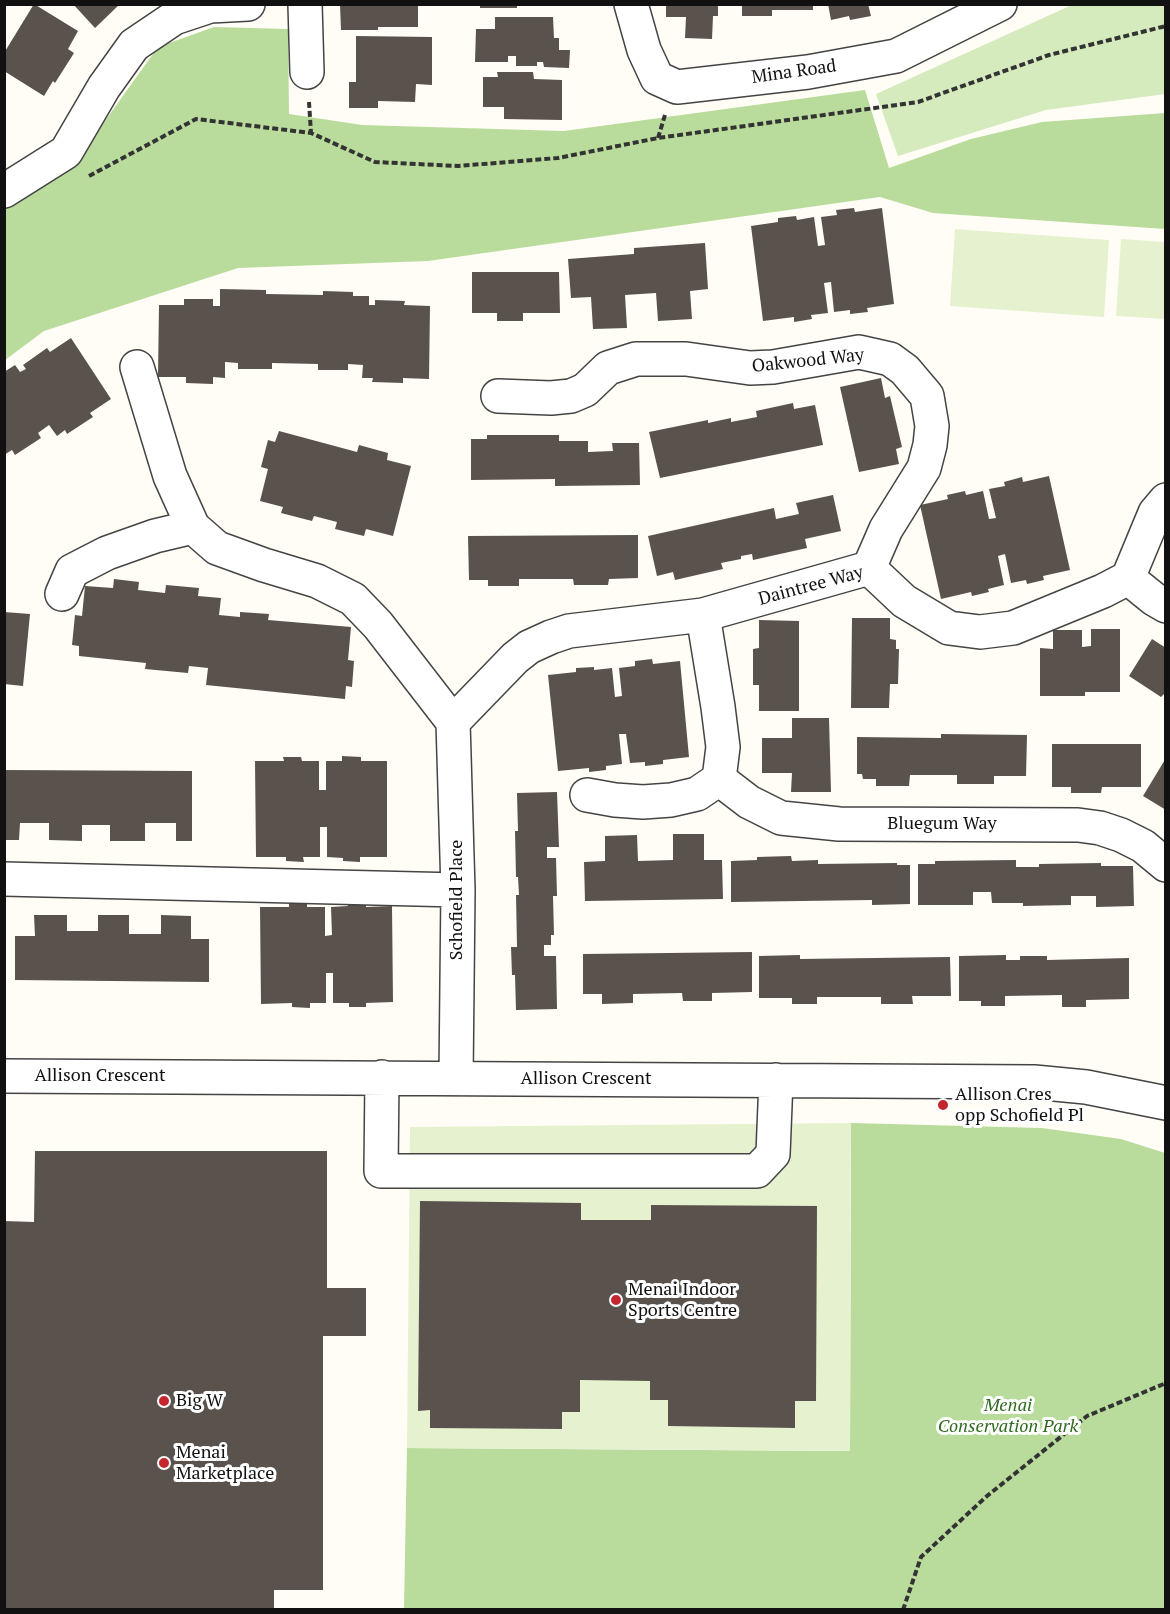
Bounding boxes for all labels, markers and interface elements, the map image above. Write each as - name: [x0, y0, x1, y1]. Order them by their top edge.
- street label: Mina Road: [750, 55, 838, 89]
- street label: Oakwood Way: [751, 344, 865, 378]
- street label: Daintree Way: [756, 562, 866, 610]
- street label: Bluegum Way: [887, 813, 997, 835]
- street label: Schofield Place: [446, 840, 468, 960]
- street label: Allison Crescent: [34, 1065, 166, 1087]
- street label: Allison Crescent: [520, 1068, 652, 1090]
- place label: Allison Cres opp Schofield Pl: [955, 1084, 1084, 1126]
- marker: Allison Cres opp Schofield Pl: [936, 1098, 950, 1112]
- place label: Menai Indoor Sports Centre: [628, 1279, 737, 1322]
- marker: Menai Indoor Sports Centre: [609, 1293, 623, 1307]
- place label: Big W: [176, 1390, 223, 1412]
- marker: Big W: [157, 1394, 171, 1408]
- park label: Menai Conservation Park: [938, 1395, 1078, 1438]
- place label: Menai Marketplace: [176, 1442, 274, 1484]
- marker: Menai Marketplace: [157, 1456, 171, 1470]

